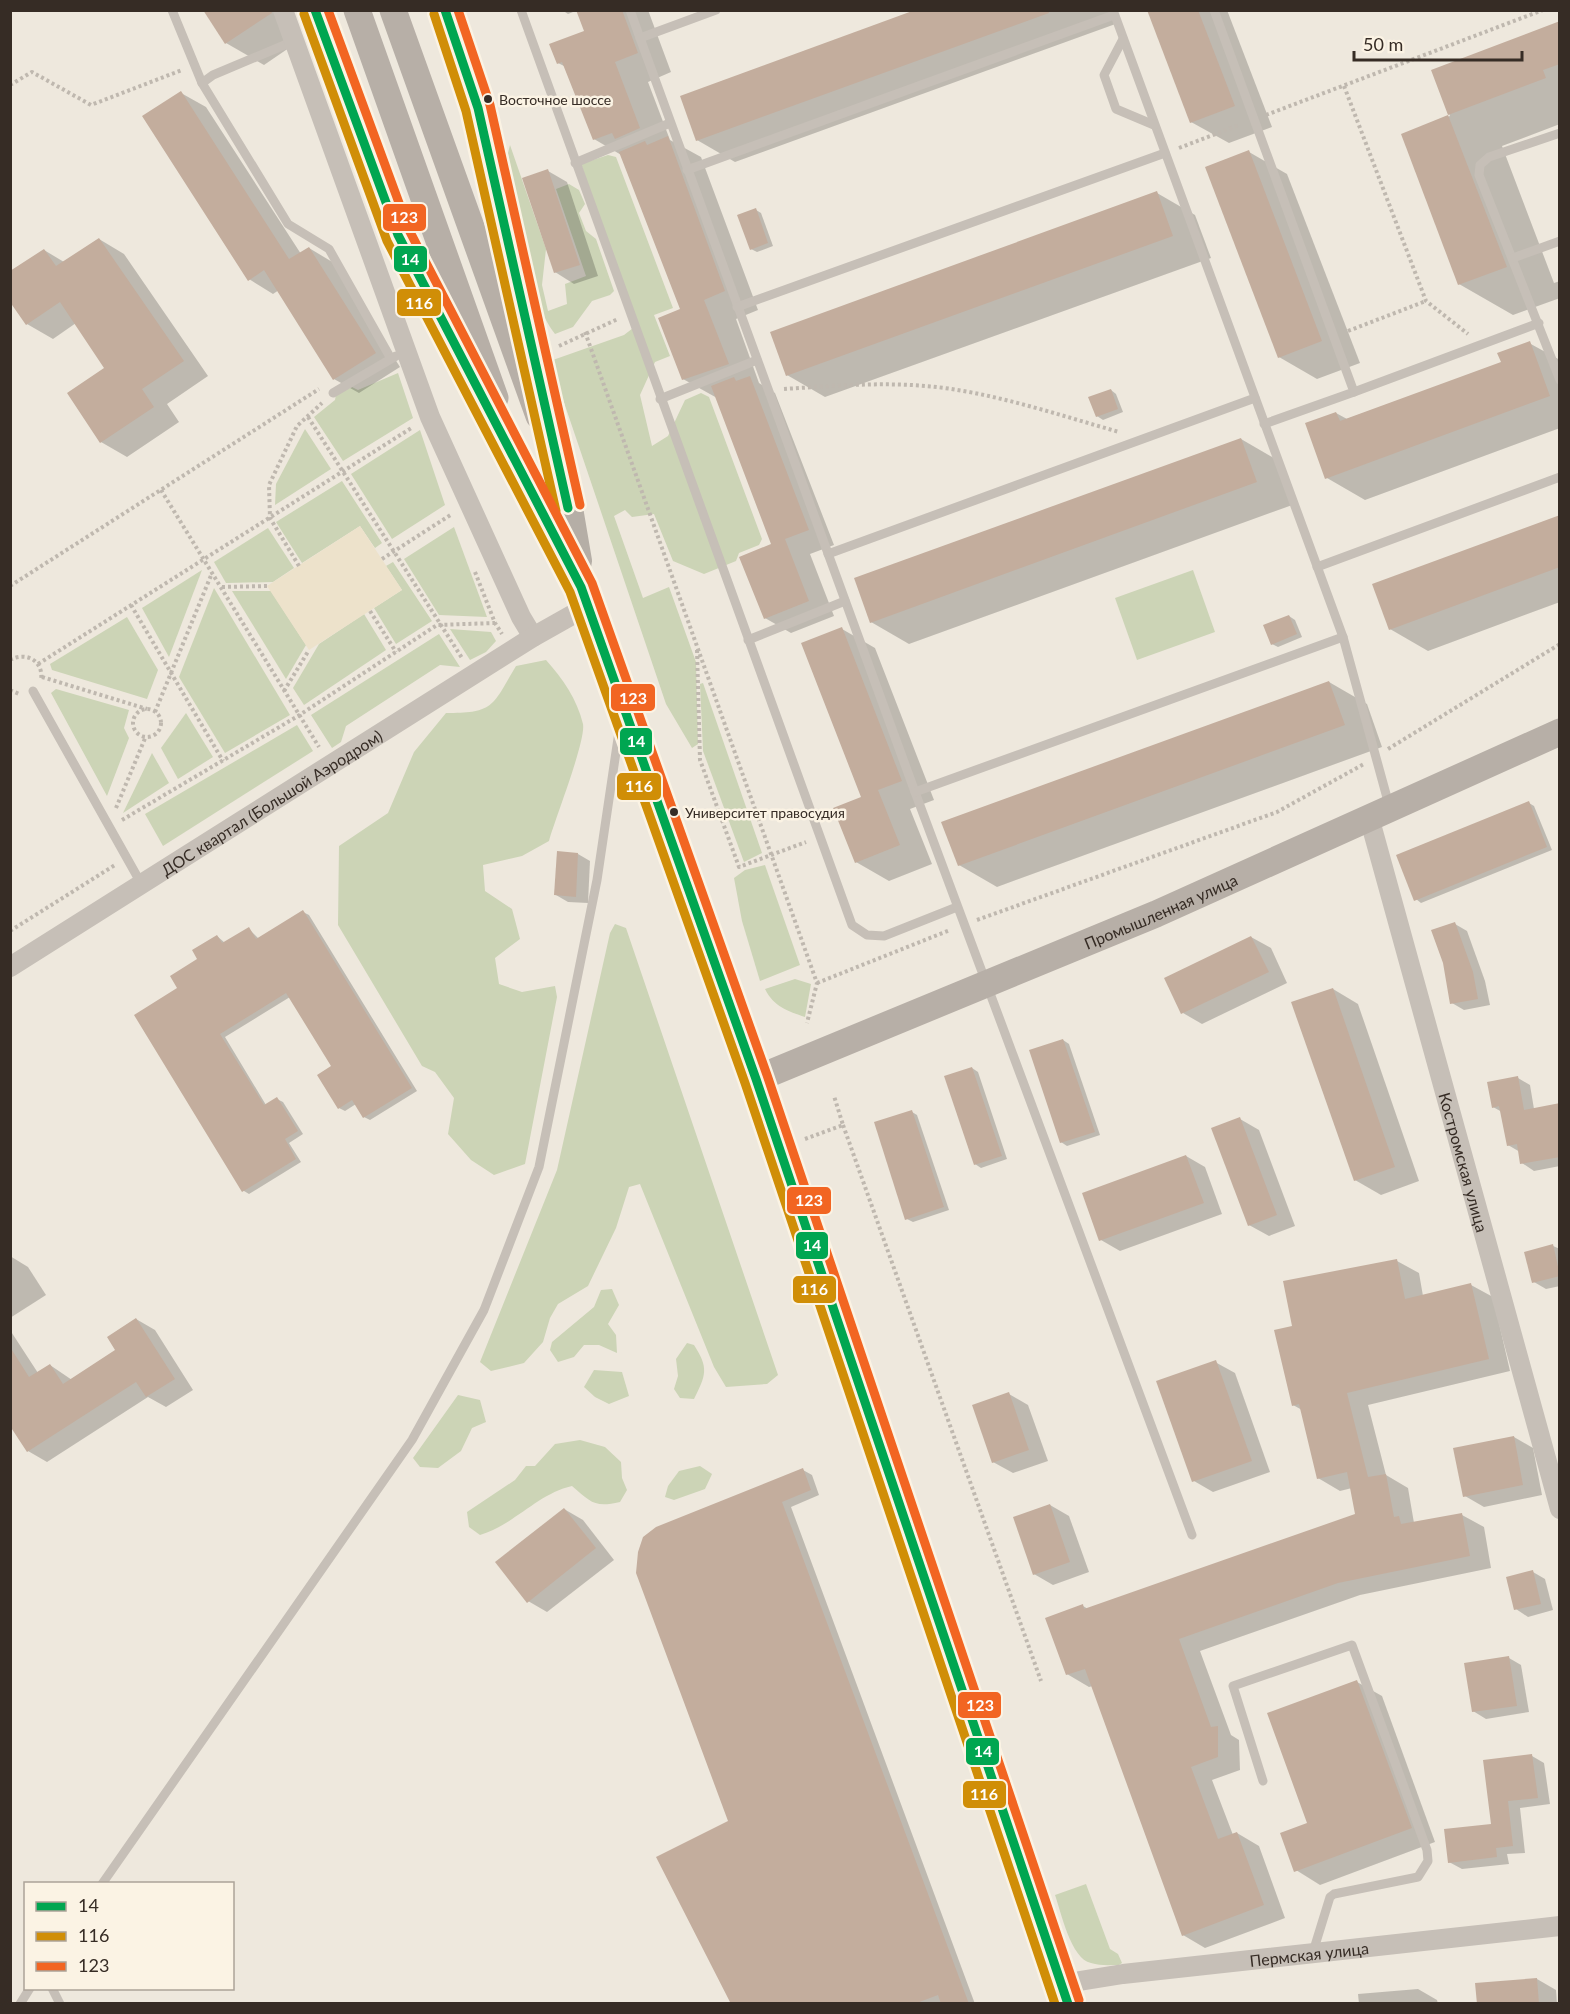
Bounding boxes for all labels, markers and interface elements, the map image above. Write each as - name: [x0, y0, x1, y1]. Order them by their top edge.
- scale bar: [1354, 24, 1522, 62]
- text: 50 m: [1363, 33, 1403, 55]
- place label: Восточное шоссе: [499, 91, 611, 108]
- marker: Восточное шоссе: [482, 93, 494, 105]
- line badge: 123: [382, 203, 427, 232]
- text: 123: [390, 207, 418, 226]
- line badge: 14: [393, 245, 428, 273]
- text: 14: [401, 249, 419, 268]
- line badge: 116: [396, 288, 442, 317]
- text: 116: [405, 293, 433, 312]
- line badge: 123: [610, 683, 656, 712]
- text: 123: [619, 688, 647, 707]
- street label: ДОС квартал (Большой Аэродром): [157, 725, 385, 879]
- line badge: 14: [619, 727, 653, 756]
- text: 14: [627, 731, 645, 750]
- line badge: 116: [616, 772, 662, 801]
- text: 116: [625, 776, 653, 795]
- place label: Университет правосудия: [685, 804, 845, 821]
- marker: Университет правосудия: [668, 806, 680, 818]
- street label: Промышленная улица: [1081, 869, 1240, 952]
- street label: Костромская улица: [1436, 1090, 1493, 1234]
- line badge: 123: [786, 1186, 832, 1215]
- text: 123: [795, 1190, 823, 1209]
- line badge: 14: [795, 1231, 829, 1260]
- text: 14: [803, 1235, 821, 1254]
- line badge: 116: [792, 1275, 837, 1304]
- text: 116: [800, 1279, 828, 1298]
- line badge: 123: [957, 1691, 1002, 1719]
- text: 123: [966, 1695, 994, 1714]
- line badge: 14: [965, 1737, 1000, 1766]
- text: 14: [974, 1741, 992, 1760]
- line badge: 116: [962, 1780, 1007, 1809]
- text: 116: [970, 1784, 998, 1803]
- legend: [24, 1882, 234, 1990]
- text: 14: [78, 1894, 99, 1916]
- text: 116: [78, 1924, 109, 1946]
- street label: Пермская улица: [1248, 1938, 1370, 1970]
- text: 123: [78, 1954, 109, 1976]

